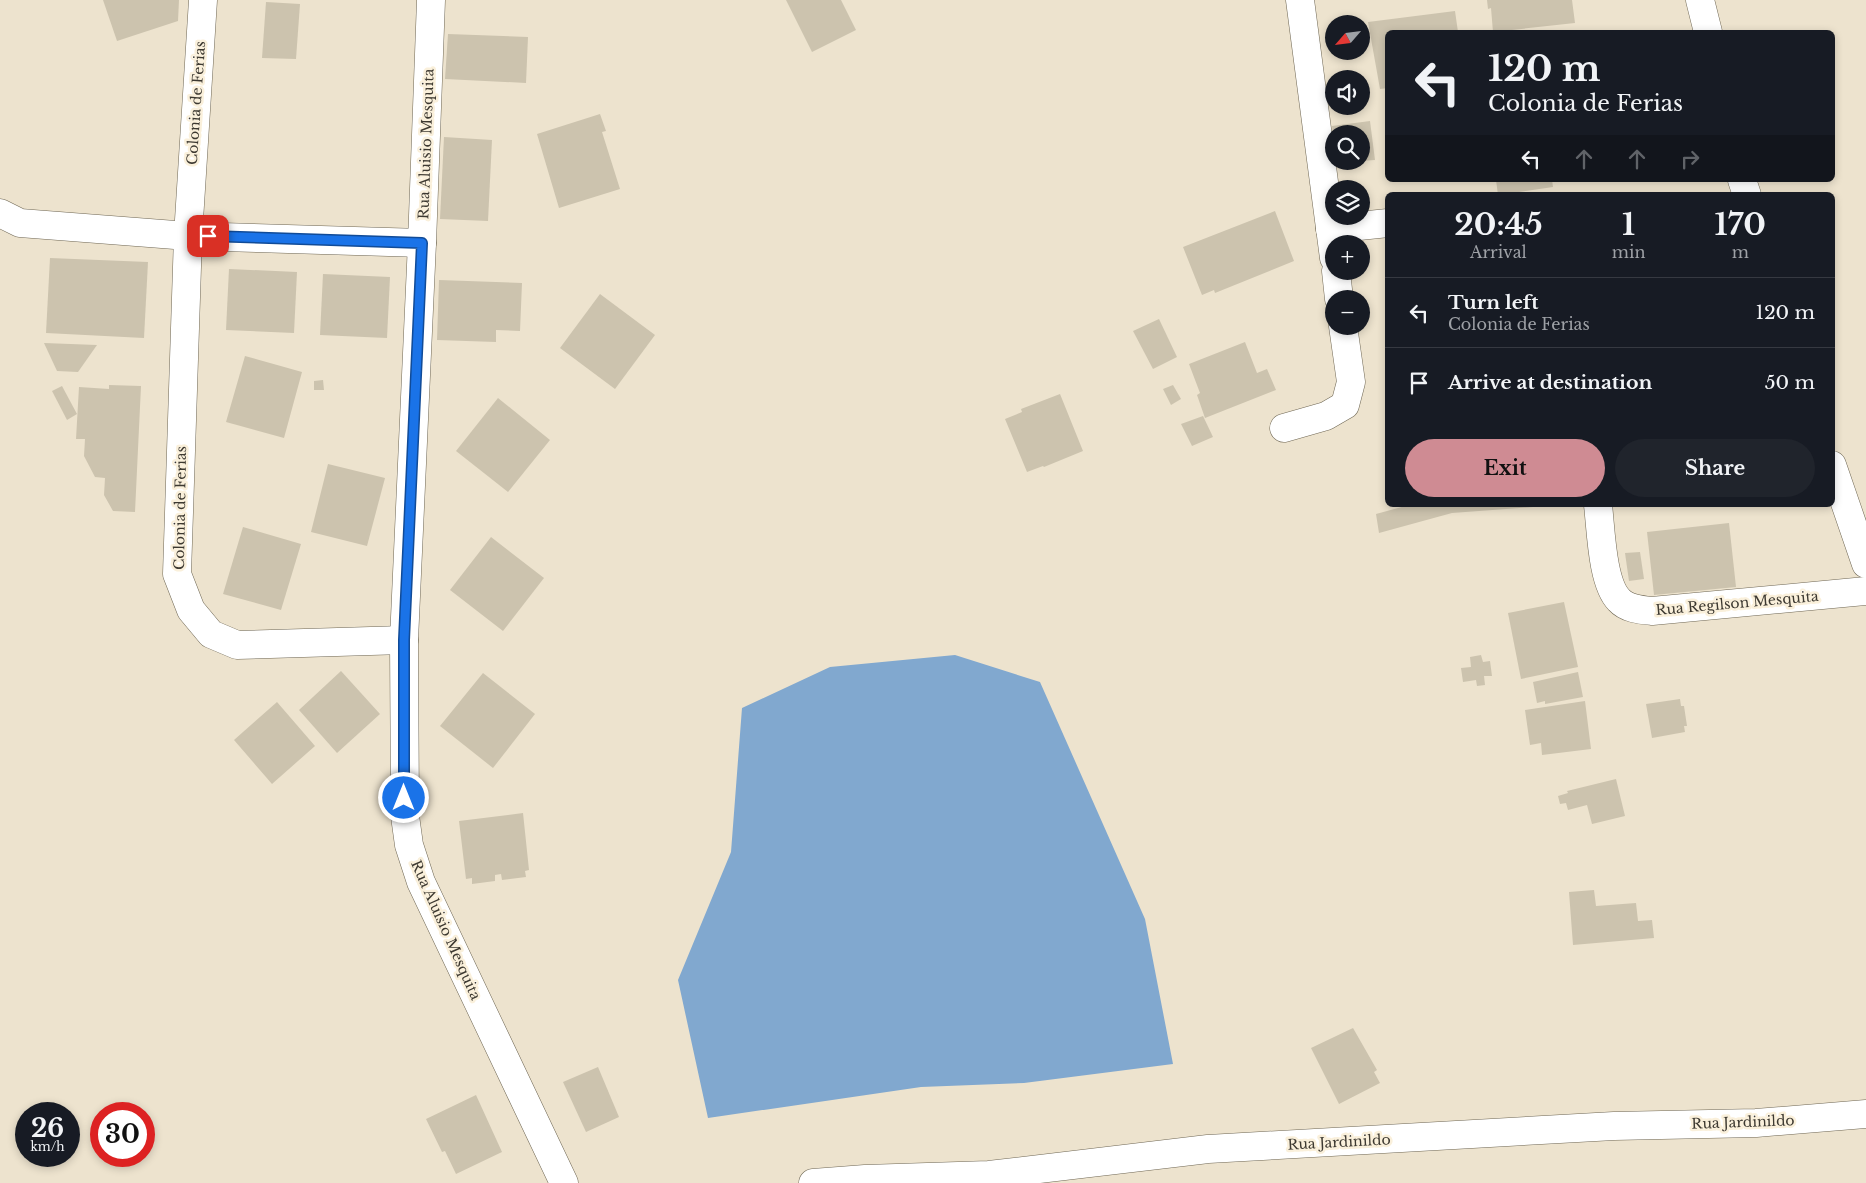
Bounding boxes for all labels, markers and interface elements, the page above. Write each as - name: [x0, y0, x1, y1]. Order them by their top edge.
- north arrow: [1325, 15, 1370, 60]
- map controls: [1325, 15, 1370, 335]
- street label: Colonia de Ferias: [183, 41, 209, 165]
- text: 120 m: [1488, 47, 1601, 90]
- icon: left: [1405, 50, 1470, 115]
- street label: Rua Aluisio Mesquita: [414, 68, 438, 220]
- button: sound: [1325, 70, 1370, 115]
- text: Colonia de Ferias: [1488, 90, 1683, 117]
- button: search: [1325, 125, 1370, 170]
- icon: left: [1517, 145, 1545, 173]
- icon: ahead: [1570, 145, 1598, 173]
- icon: ahead: [1623, 145, 1651, 173]
- icon: right: [1676, 145, 1704, 173]
- button: layers: [1325, 180, 1370, 225]
- text: 20:45: [1454, 206, 1543, 243]
- text: 1: [1622, 206, 1635, 243]
- text: 170: [1715, 206, 1766, 243]
- pin: [187, 215, 229, 257]
- icon: arrive: [194, 222, 222, 250]
- button: +: [1325, 235, 1370, 280]
- text: Arrival: [1470, 242, 1527, 262]
- text: min: [1612, 242, 1645, 262]
- text: m: [1732, 242, 1749, 262]
- button: −: [1325, 290, 1370, 335]
- text: Turn left: [1448, 291, 1539, 314]
- icon: left: [1405, 299, 1433, 327]
- text: 120 m: [1755, 301, 1815, 324]
- text: Colonia de Ferias: [1448, 314, 1590, 334]
- icon: arrive: [1405, 369, 1433, 397]
- text: Arrive at destination: [1448, 371, 1652, 394]
- text: 50 m: [1765, 371, 1815, 394]
- button: Exit: [1405, 439, 1605, 497]
- button: Share: [1615, 439, 1815, 497]
- street label: Colonia de Ferias: [170, 446, 190, 570]
- street label: Rua Regilson Mesquita: [1655, 587, 1819, 619]
- position arrow: [377, 771, 429, 823]
- street label: Rua Aluisio Mesquita: [407, 857, 485, 1003]
- speed limit sign: 30: [90, 1102, 155, 1167]
- street label: Rua Jardinildo: [1691, 1111, 1795, 1133]
- text: 26: [31, 1113, 64, 1144]
- street label: Rua Jardinildo: [1287, 1130, 1391, 1154]
- text: km/h: [30, 1139, 65, 1154]

